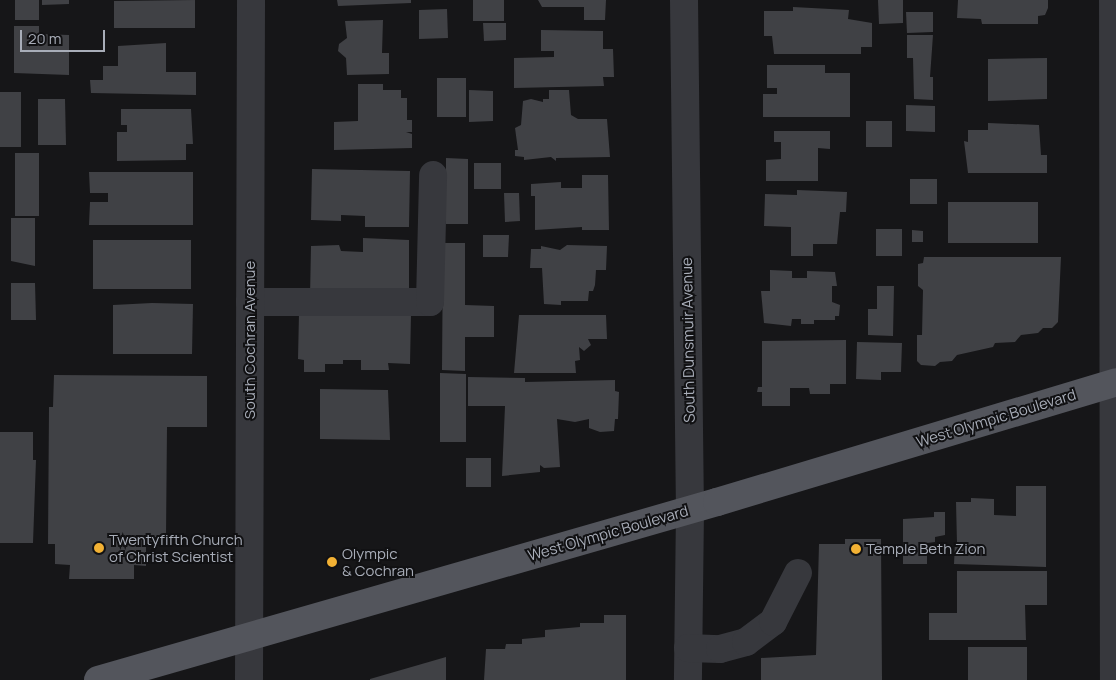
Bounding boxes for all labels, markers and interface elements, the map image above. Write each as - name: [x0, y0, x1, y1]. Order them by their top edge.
- scale bar: [22, 20, 108, 52]
- text: 20 m: [28, 28, 61, 49]
- street label: South Dunsmuir Avenue: [678, 257, 698, 423]
- street label: South Cochran Avenue: [241, 261, 259, 419]
- street label: West Olympic Boulevard: [914, 385, 1078, 451]
- street label: West Olympic Boulevard: [526, 501, 690, 565]
- place label: Twentyfifth Church of Christ Scientist: [109, 530, 243, 565]
- place label: Temple Beth Zion: [866, 540, 986, 558]
- marker: Twentyfifth Church of Christ Scientist: [93, 542, 105, 554]
- marker: Temple Beth Zion: [850, 543, 862, 555]
- place label: Olympic & Cochran: [342, 544, 414, 579]
- marker: Olympic & Cochran: [326, 556, 338, 568]

